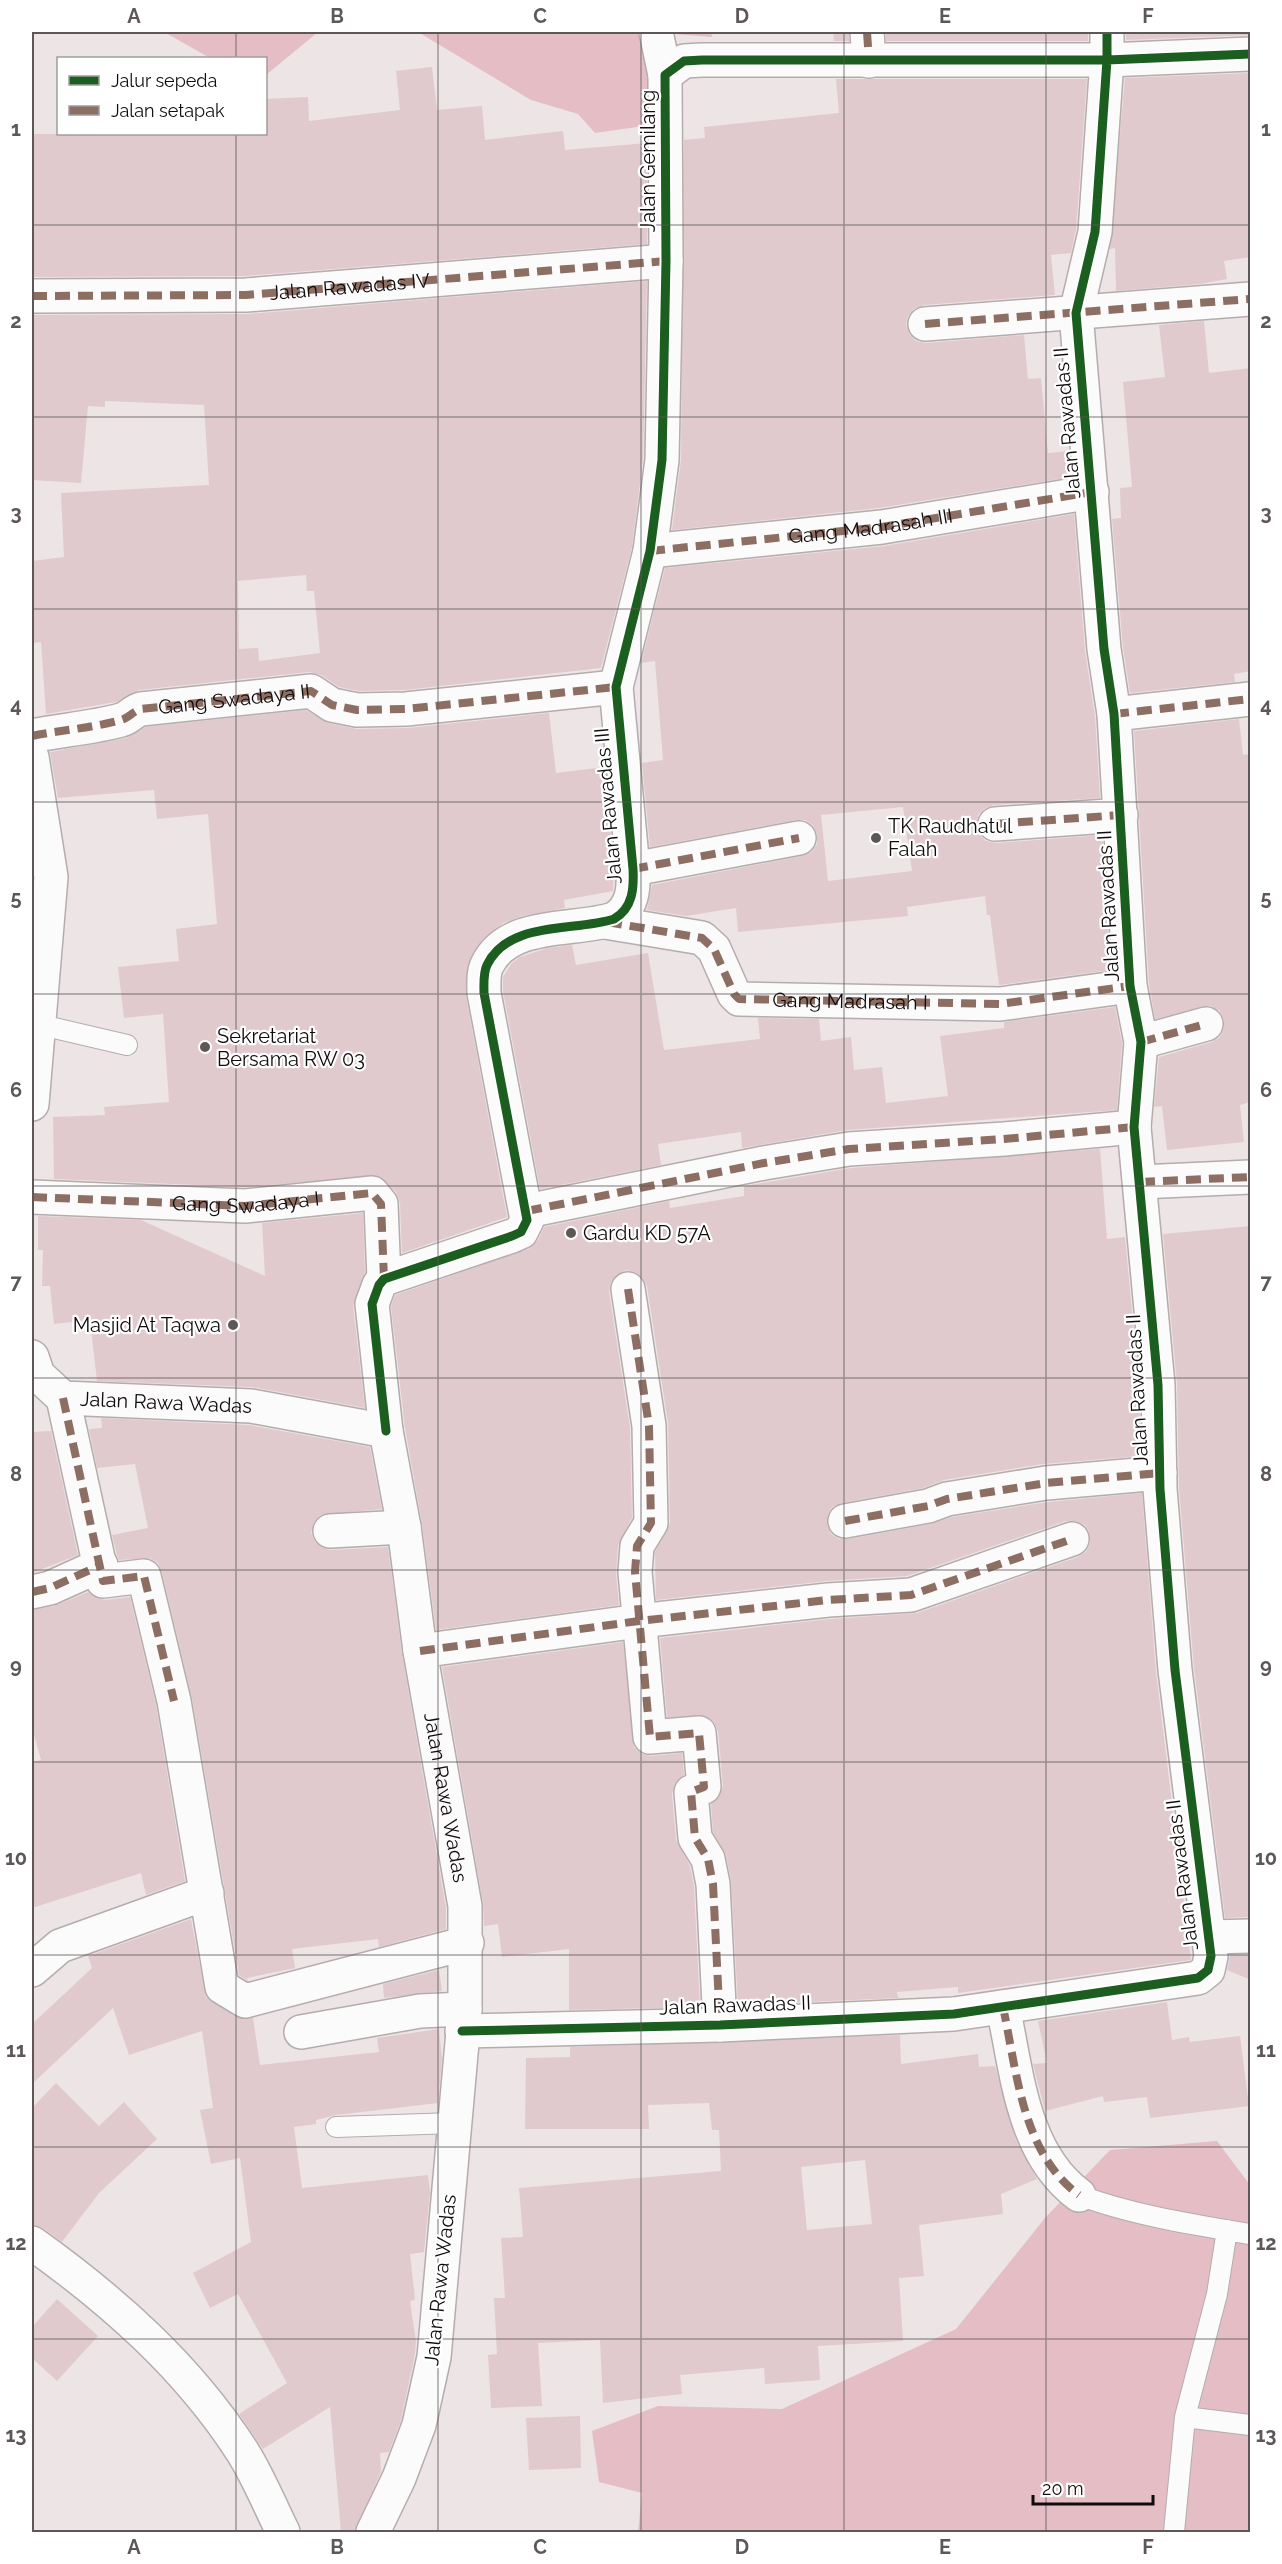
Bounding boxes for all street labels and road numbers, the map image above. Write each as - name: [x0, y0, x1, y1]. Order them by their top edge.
- street label: Jalan Gemilang: [636, 90, 660, 232]
- street label: Jalan Rawadas IV: [269, 268, 431, 305]
- street label: Jalan Rawadas II: [1048, 346, 1086, 500]
- street label: Gang Madrasah III: [787, 503, 954, 549]
- street label: Gang Swadaya II: [157, 679, 311, 719]
- street label: Jalan Rawadas III: [589, 727, 627, 885]
- street label: Jalan Rawadas II: [1092, 830, 1124, 982]
- street label: Gang Madrasah I: [772, 988, 928, 1015]
- street label: Gang Swadaya I: [172, 1186, 321, 1219]
- street label: Jalan Rawadas II: [1121, 1314, 1153, 1466]
- street label: Jalan Rawa Wadas: [79, 1387, 252, 1418]
- street label: Jalan Rawa Wadas: [419, 1711, 473, 1884]
- street label: Jalan Rawadas II: [1161, 1798, 1203, 1952]
- street label: Jalan Rawadas II: [659, 1990, 811, 2020]
- street label: Jalan Rawa Wadas: [419, 2193, 461, 2367]

